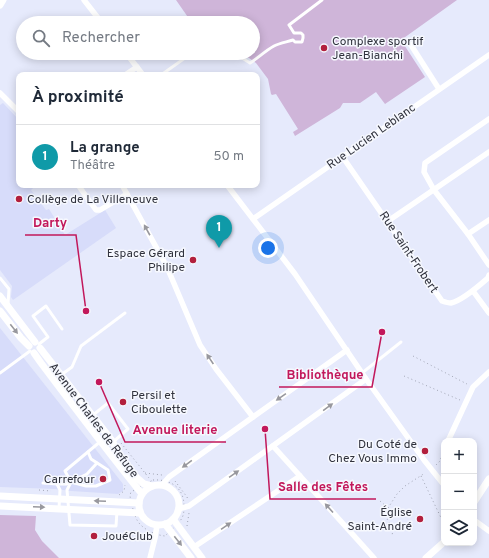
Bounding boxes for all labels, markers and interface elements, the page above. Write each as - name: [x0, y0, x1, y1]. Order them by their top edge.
- search box: [16, 16, 260, 60]
- icon: search: [30, 27, 52, 49]
- text: Rechercher: [62, 29, 140, 48]
- place label: Complexe sportif Jean-Bianchi: [332, 34, 423, 64]
- marker: Complexe sportif Jean-Bianchi: [319, 43, 329, 53]
- text: À proximité: [32, 87, 124, 109]
- street label: Rue Lucien Leblanc: [324, 100, 419, 173]
- text: La grange: [70, 139, 140, 158]
- text: 1: [42, 149, 48, 165]
- text: 50 m: [214, 149, 244, 165]
- text: Théâtre: [70, 158, 115, 174]
- place label: Collège de La Villeneuve: [27, 192, 158, 208]
- marker: Collège de La Villeneuve: [14, 194, 24, 204]
- street label: Rue Saint-Frobert: [375, 209, 441, 297]
- callout: Darty: [25, 210, 76, 235]
- pin: 1: [206, 215, 232, 248]
- text: Darty: [33, 216, 68, 232]
- one-way arrow: [144, 224, 150, 236]
- your location: [258, 238, 278, 258]
- place label: Espace Gérard Philipe: [107, 246, 185, 276]
- marker: Espace Gérard Philipe: [188, 255, 198, 265]
- one-way arrow: [10, 324, 18, 335]
- one-way arrow: [206, 354, 214, 365]
- street label: Avenue Charles de Refuge: [45, 360, 142, 481]
- callout: Bibliothèque: [279, 362, 372, 387]
- text: Bibliothèque: [286, 368, 364, 384]
- place label: Persil et Ciboulette: [131, 388, 187, 418]
- one-way arrow: [275, 393, 286, 401]
- marker: Persil et Ciboulette: [118, 397, 128, 407]
- one-way arrow: [323, 403, 333, 411]
- callout: Avenue literie: [125, 417, 226, 442]
- text: Avenue literie: [133, 423, 217, 439]
- place label: Du Coté de Chez Vous Immo: [328, 437, 417, 467]
- map controls: [441, 438, 477, 546]
- button: +: [441, 438, 477, 474]
- marker: Du Coté de Chez Vous Immo: [420, 446, 430, 456]
- one-way arrow: [182, 460, 192, 468]
- one-way arrow: [229, 470, 240, 478]
- place label: Carrefour: [44, 472, 95, 488]
- marker: Carrefour: [98, 474, 108, 484]
- callout: Salle des Fêtes: [270, 474, 376, 499]
- button: −: [441, 474, 477, 510]
- text: Salle des Fêtes: [278, 480, 368, 496]
- one-way arrow: [93, 498, 106, 504]
- one-way arrow: [325, 503, 334, 514]
- one-way arrow: [33, 504, 45, 511]
- place label: Église Saint-André: [348, 505, 412, 535]
- button: layers: [441, 510, 477, 546]
- marker: Église Saint-André: [415, 514, 425, 524]
- one-way arrow: [220, 522, 232, 529]
- place label: JouéClub: [102, 529, 153, 545]
- marker: JouéClub: [89, 531, 99, 541]
- one-way arrow: [174, 535, 182, 546]

